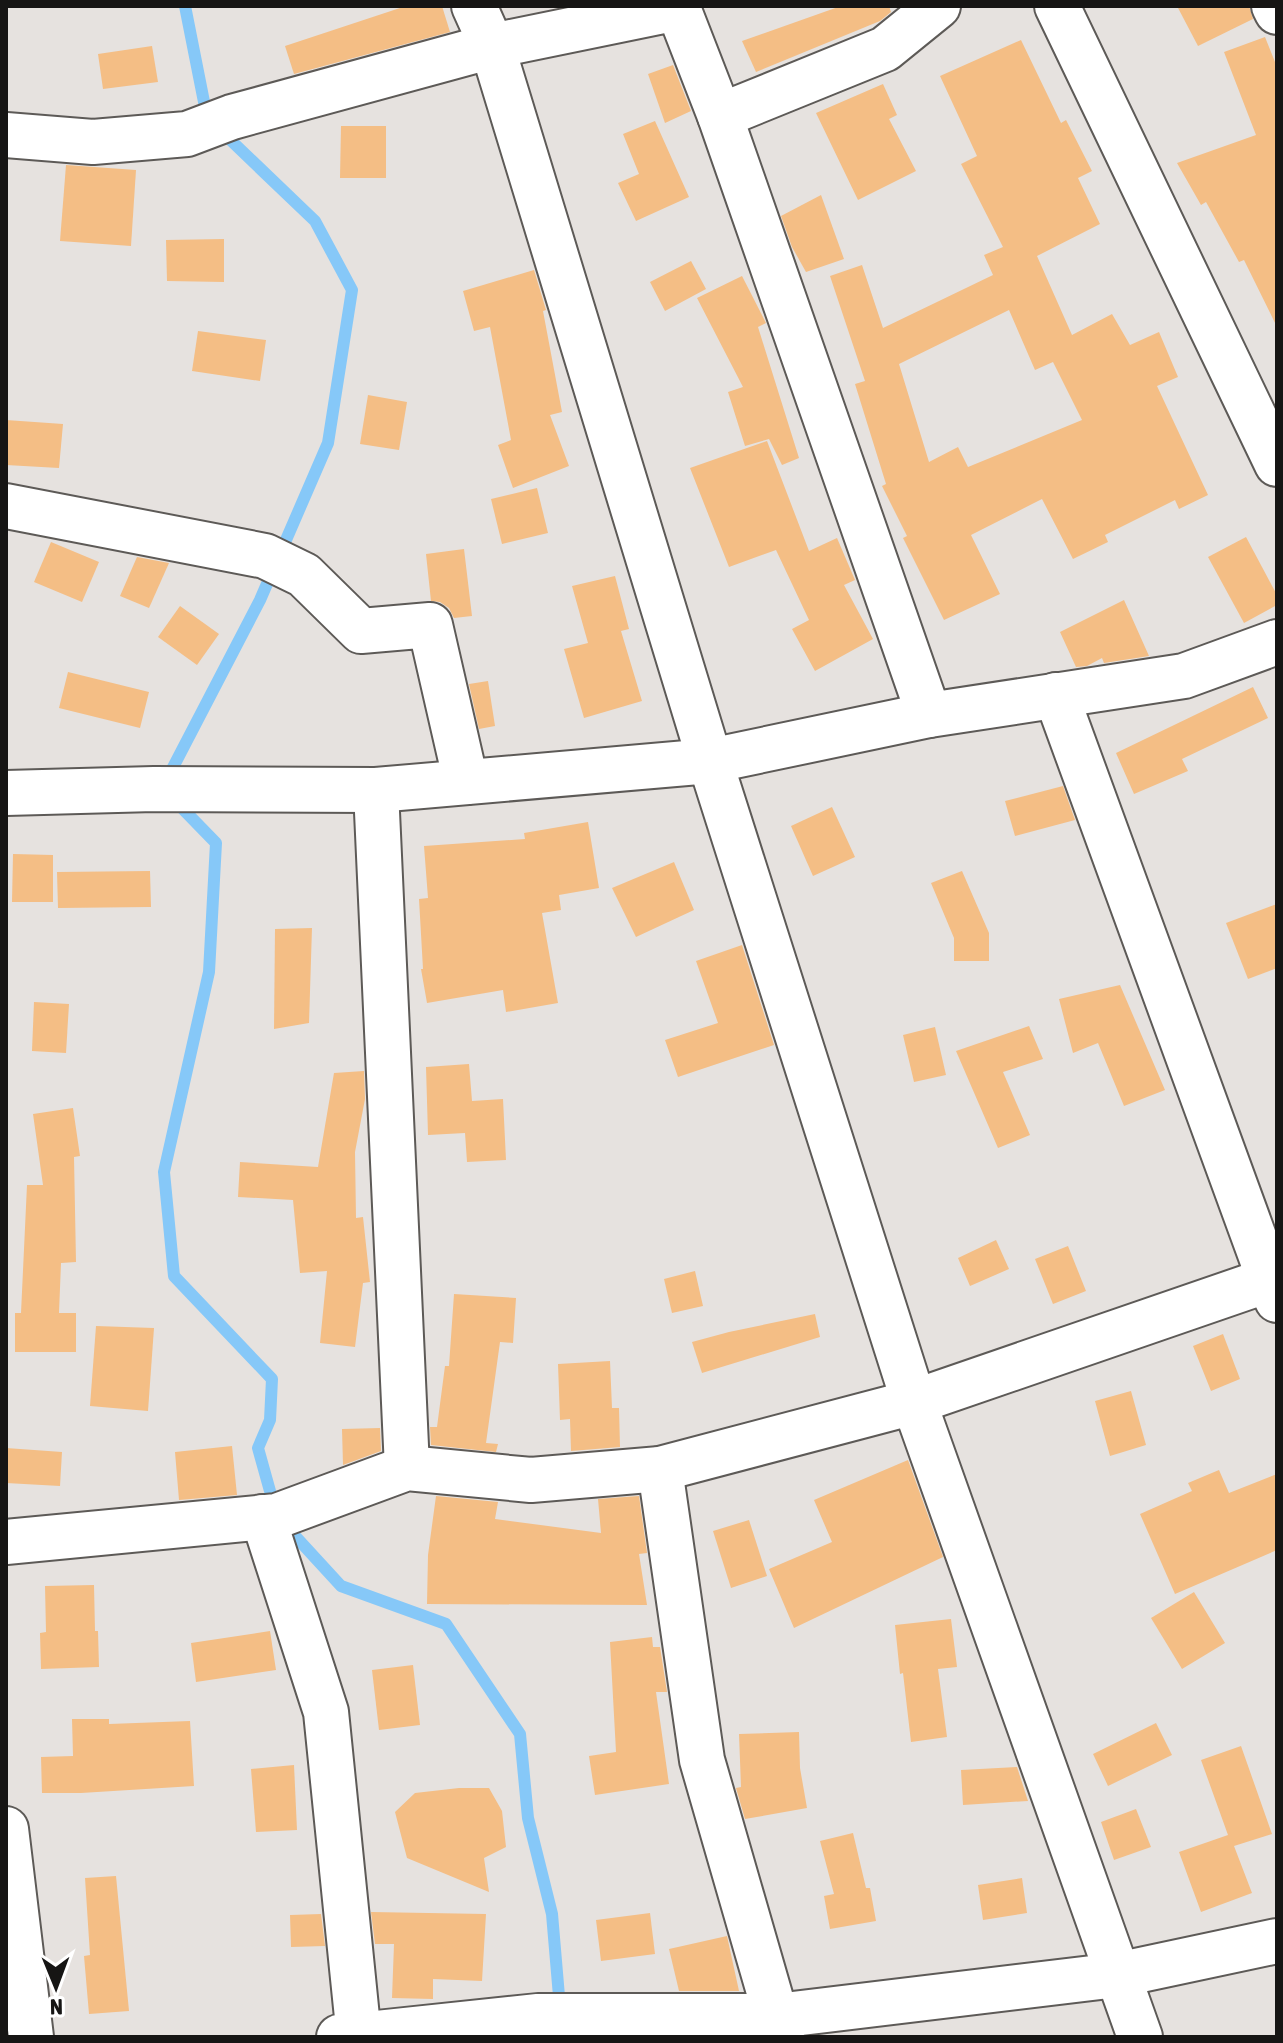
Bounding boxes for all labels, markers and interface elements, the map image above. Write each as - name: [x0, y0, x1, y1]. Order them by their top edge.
- north arrow: [16, 1947, 96, 2027]
- text: N: [50, 1994, 63, 2020]

